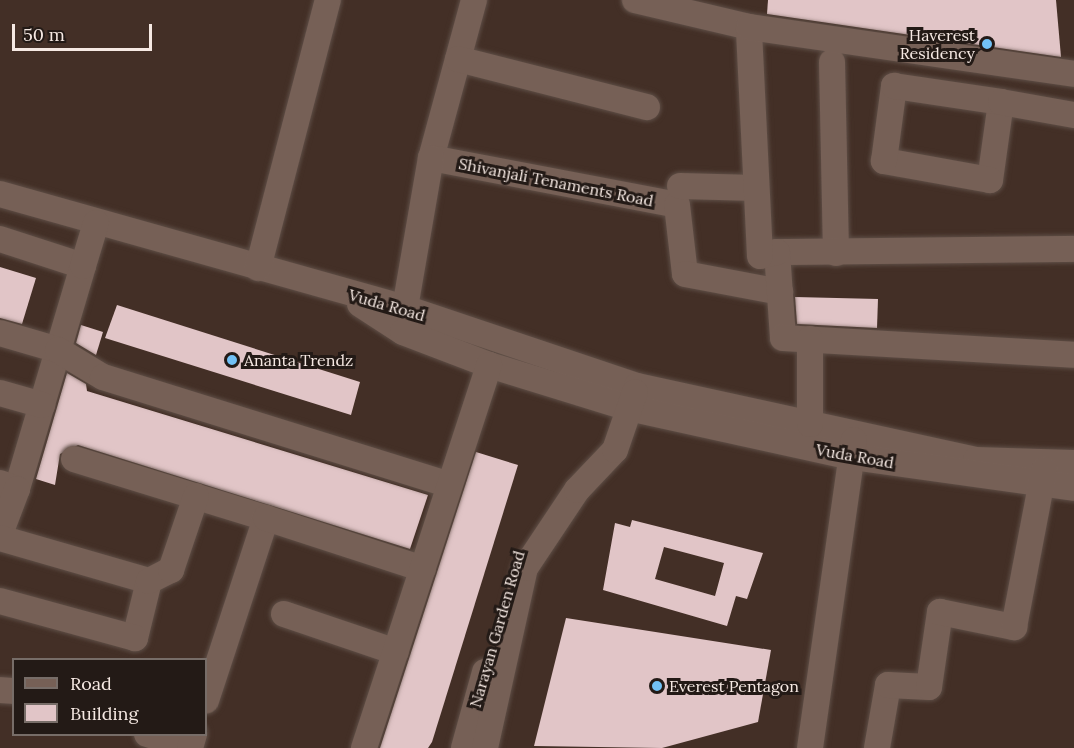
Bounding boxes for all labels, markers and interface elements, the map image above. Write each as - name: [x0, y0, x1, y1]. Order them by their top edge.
- scale bar: [15, 12, 154, 50]
- text: 50 m: [23, 23, 65, 46]
- place label: Haverest Residency: [900, 25, 975, 63]
- marker: Haverest Residency: [980, 37, 994, 51]
- street label: Shivanjali Tenaments Road: [457, 154, 655, 210]
- street label: Vuda Road: [346, 285, 428, 325]
- place label: Ananta Trendz: [244, 350, 353, 370]
- marker: Ananta Trendz: [225, 353, 239, 367]
- street label: Vuda Road: [814, 440, 896, 472]
- street label: Narayan Garden Road: [465, 548, 529, 710]
- legend: [12, 658, 207, 736]
- text: Road: [70, 672, 112, 695]
- place label: Everest Pentagon: [669, 676, 799, 696]
- marker: Everest Pentagon: [650, 679, 664, 693]
- text: Building: [70, 702, 138, 725]

